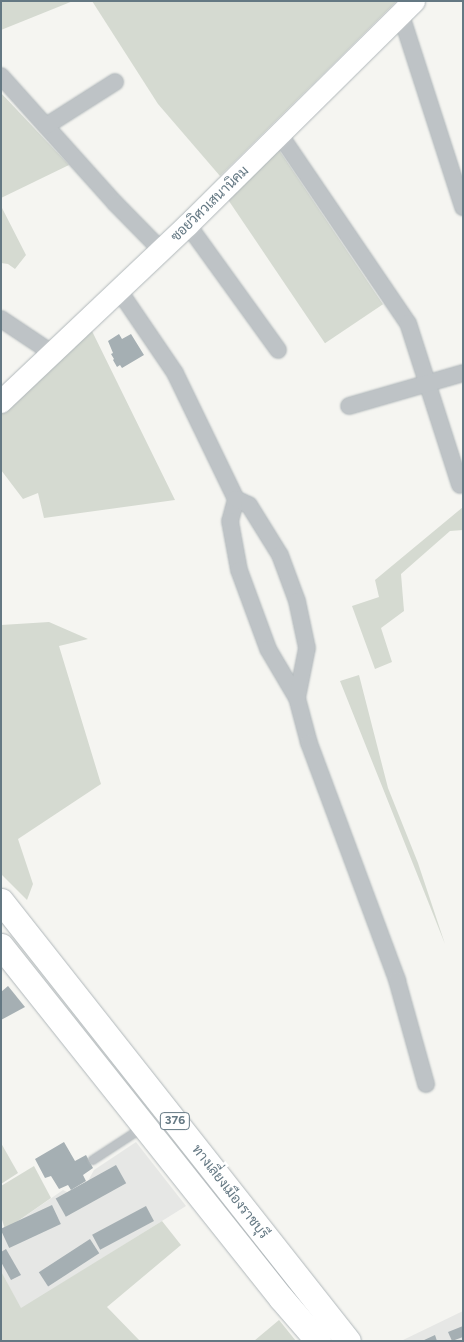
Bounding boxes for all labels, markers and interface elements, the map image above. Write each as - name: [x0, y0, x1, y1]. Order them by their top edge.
- street label: ซอยวิศวเสนานิคม: [168, 163, 252, 245]
- road number: 376: [159, 1112, 191, 1130]
- street label: ทางเลี่ยงเมืองราชบุรี: [188, 1142, 272, 1242]

